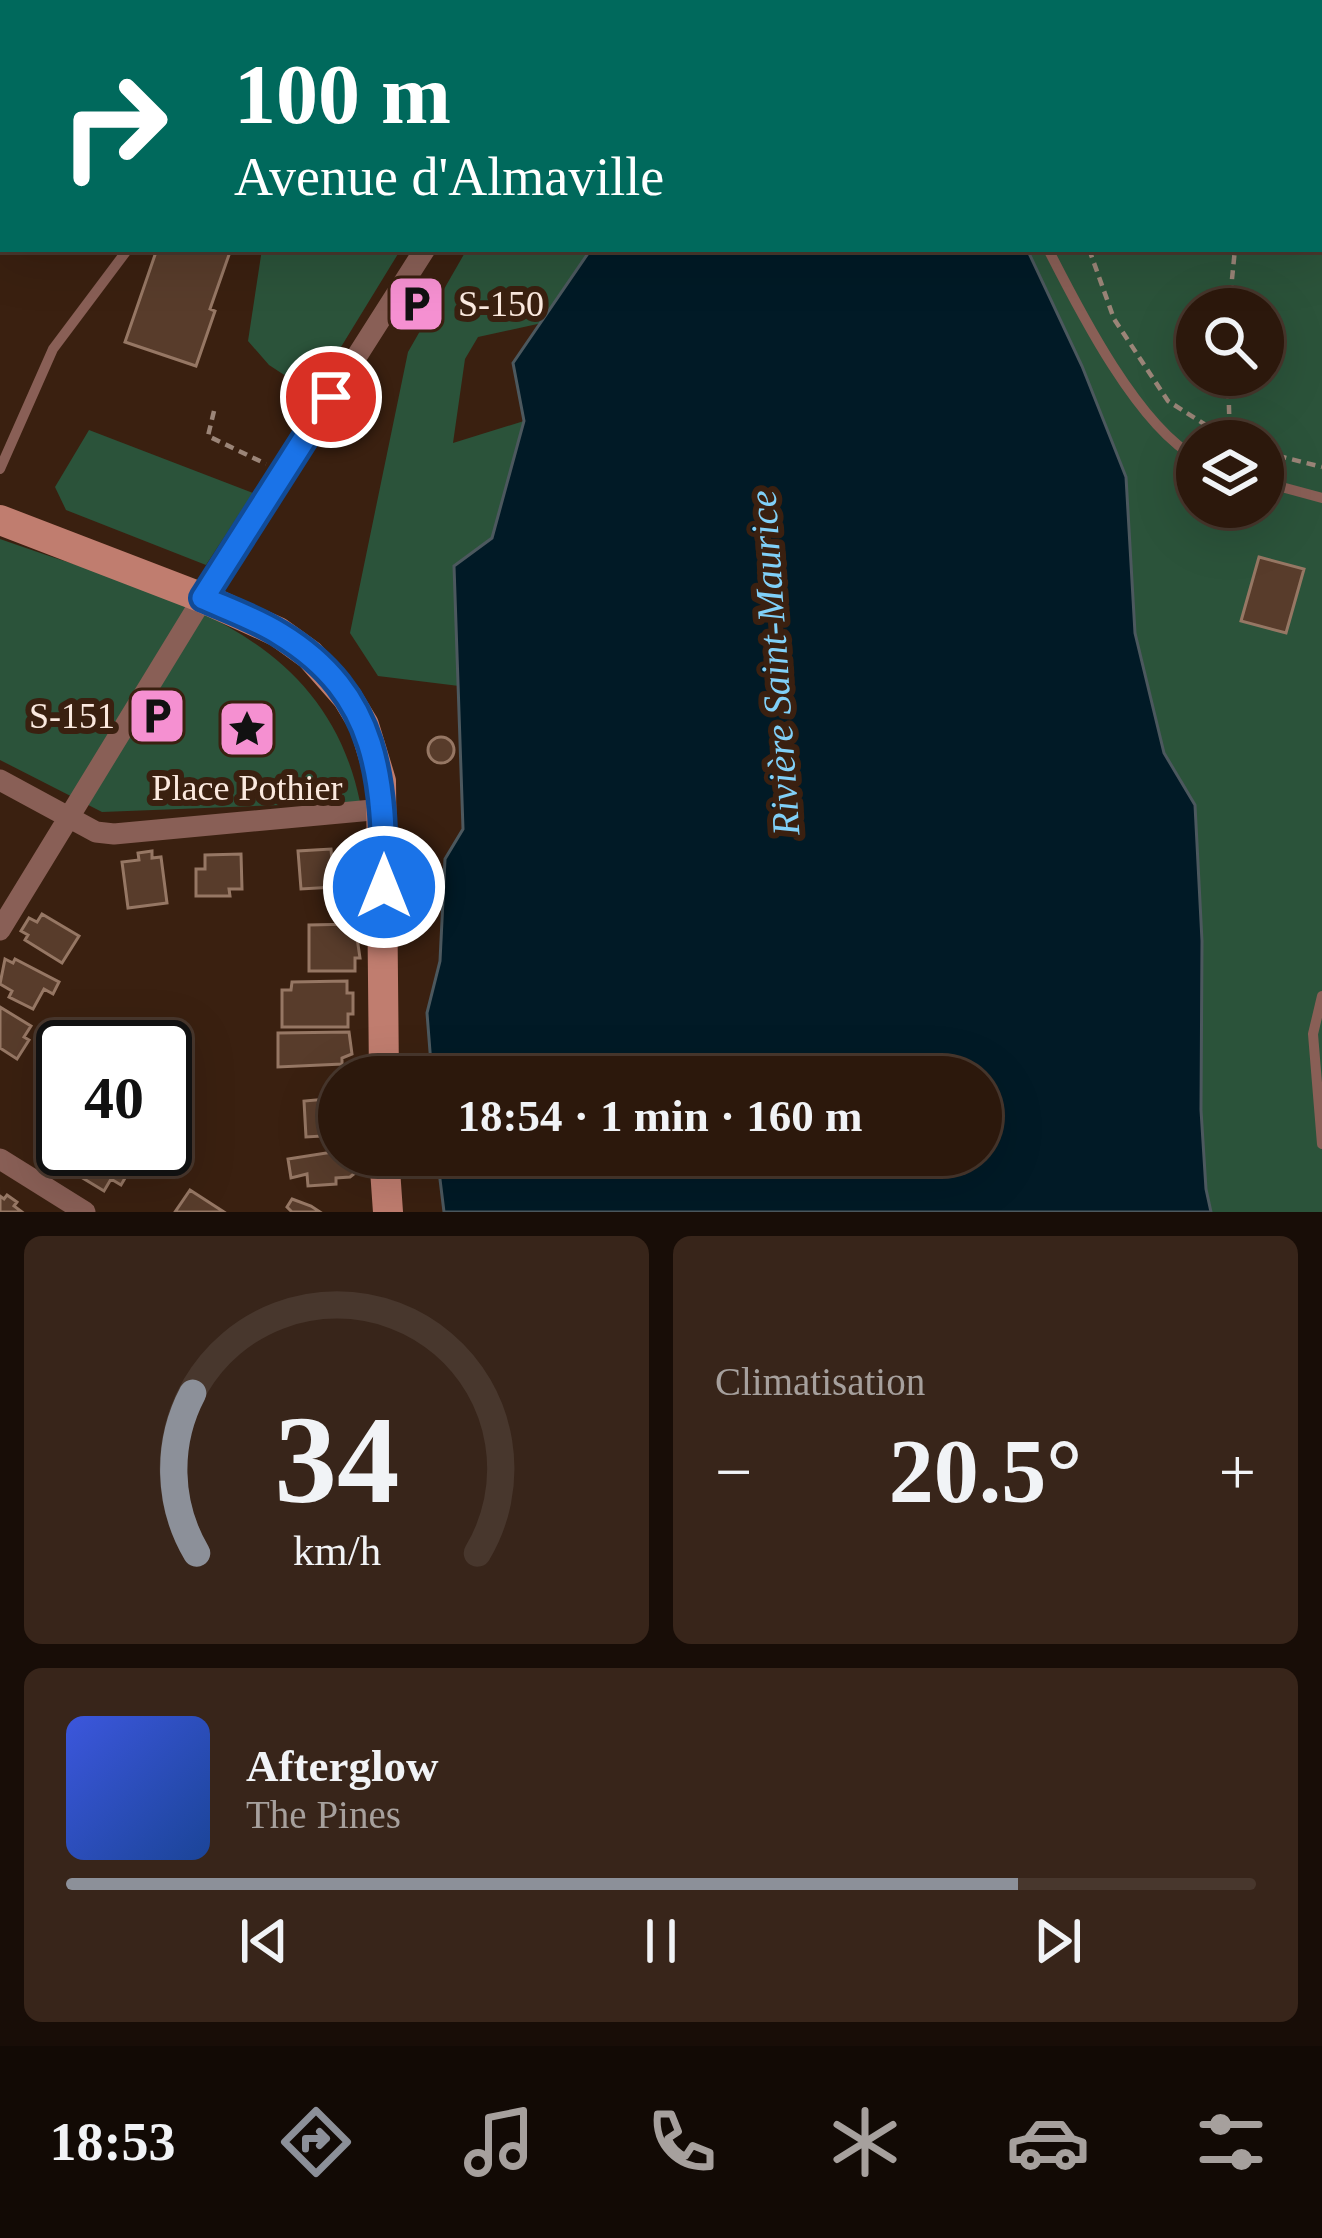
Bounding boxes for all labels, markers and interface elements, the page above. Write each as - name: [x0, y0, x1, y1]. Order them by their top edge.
- icon: right: [36, 48, 192, 204]
- text: 100 m: [234, 48, 451, 141]
- text: Avenue d'Almaville: [234, 147, 664, 207]
- parking icon: S-150: [385, 273, 447, 335]
- place label: S-150: [458, 284, 544, 324]
- map controls: [1176, 288, 1284, 528]
- button: search: [1176, 288, 1284, 396]
- pin: [280, 346, 382, 448]
- icon: arrive: [298, 364, 364, 430]
- button: layers: [1176, 420, 1284, 528]
- water label: Rivière Saint-Maurice: [740, 489, 808, 838]
- parking icon: S-151: [126, 685, 188, 747]
- place label: S-151: [29, 696, 115, 736]
- place icon: Place Pothier: [216, 698, 278, 760]
- place label: Place Pothier: [152, 768, 342, 808]
- position arrow: [321, 824, 447, 950]
- speed limit sign: 40: [36, 1020, 192, 1176]
- text: 18:54 · 1 min · 160 m: [458, 1091, 863, 1141]
- text: Climatisation: [715, 1360, 925, 1403]
- text: 34: [274, 1391, 399, 1529]
- text: 20.5°: [889, 1422, 1082, 1521]
- text: −: [715, 1435, 752, 1508]
- text: +: [1219, 1435, 1256, 1508]
- text: km/h: [292, 1527, 381, 1574]
- text: Afterglow: [246, 1741, 438, 1791]
- text: The Pines: [246, 1793, 401, 1836]
- icon: previous: [231, 1908, 297, 1974]
- icon: pause: [628, 1908, 694, 1974]
- icon: next: [1025, 1908, 1091, 1974]
- icon: directions: [274, 2100, 358, 2184]
- icon: music: [457, 2100, 541, 2184]
- icon: phone: [640, 2100, 724, 2184]
- icon: climate: [823, 2100, 907, 2184]
- icon: car: [1006, 2100, 1090, 2184]
- icon: filters: [1189, 2100, 1273, 2184]
- text: 18:53: [49, 2112, 175, 2172]

